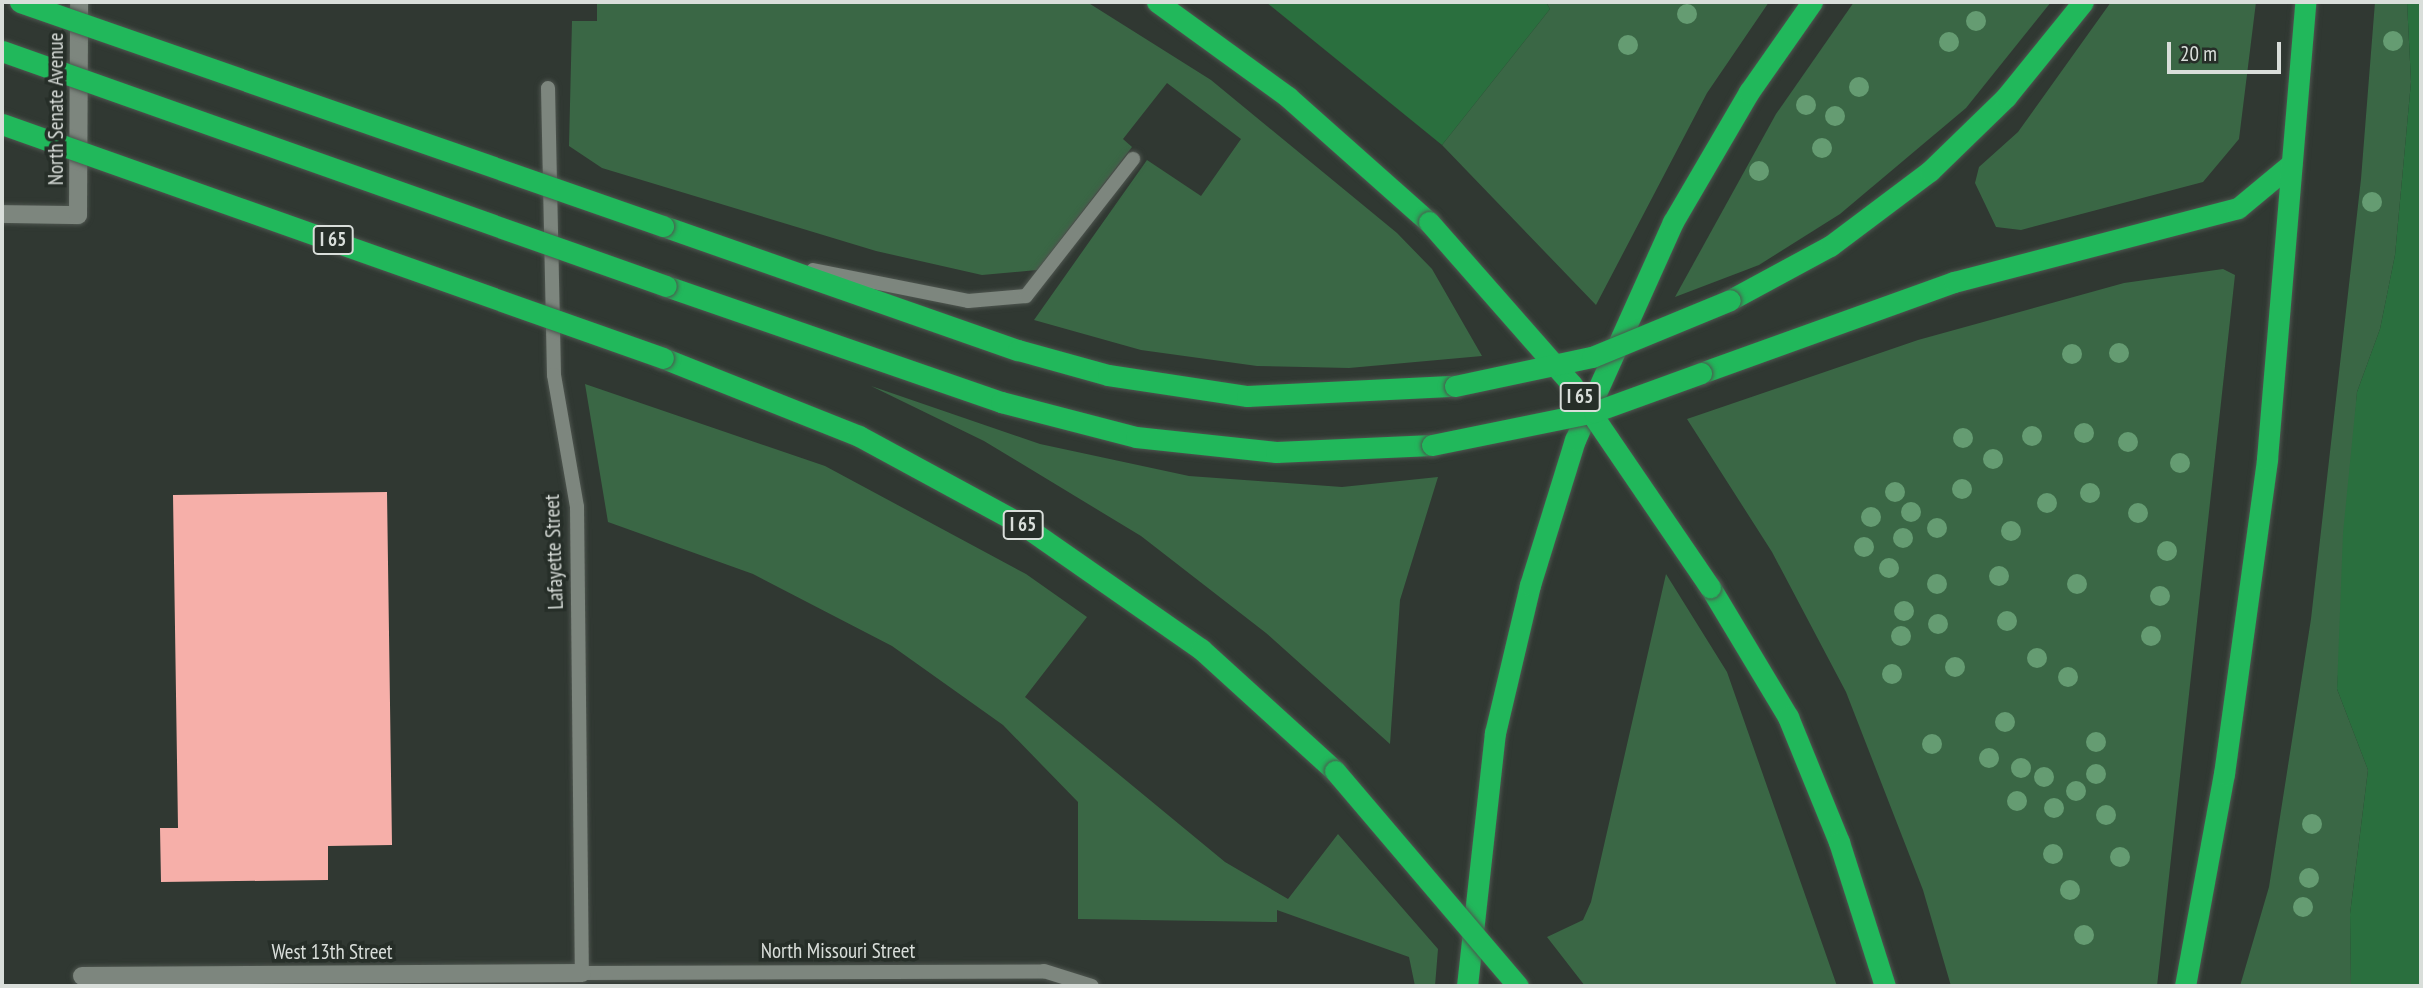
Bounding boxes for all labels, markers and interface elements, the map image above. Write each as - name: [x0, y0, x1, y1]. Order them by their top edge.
- scale bar: [2171, 28, 2285, 72]
- street label: North Senate Avenue: [43, 32, 69, 186]
- text: 20 m: [2180, 40, 2217, 67]
- road number: I 65: [312, 224, 354, 256]
- road number: I 65: [1559, 382, 1601, 412]
- street label: Lafayette Street: [539, 494, 569, 610]
- road number: I 65: [1002, 510, 1044, 540]
- street label: North Missouri Street: [761, 938, 915, 964]
- street label: West 13th Street: [271, 939, 393, 965]

